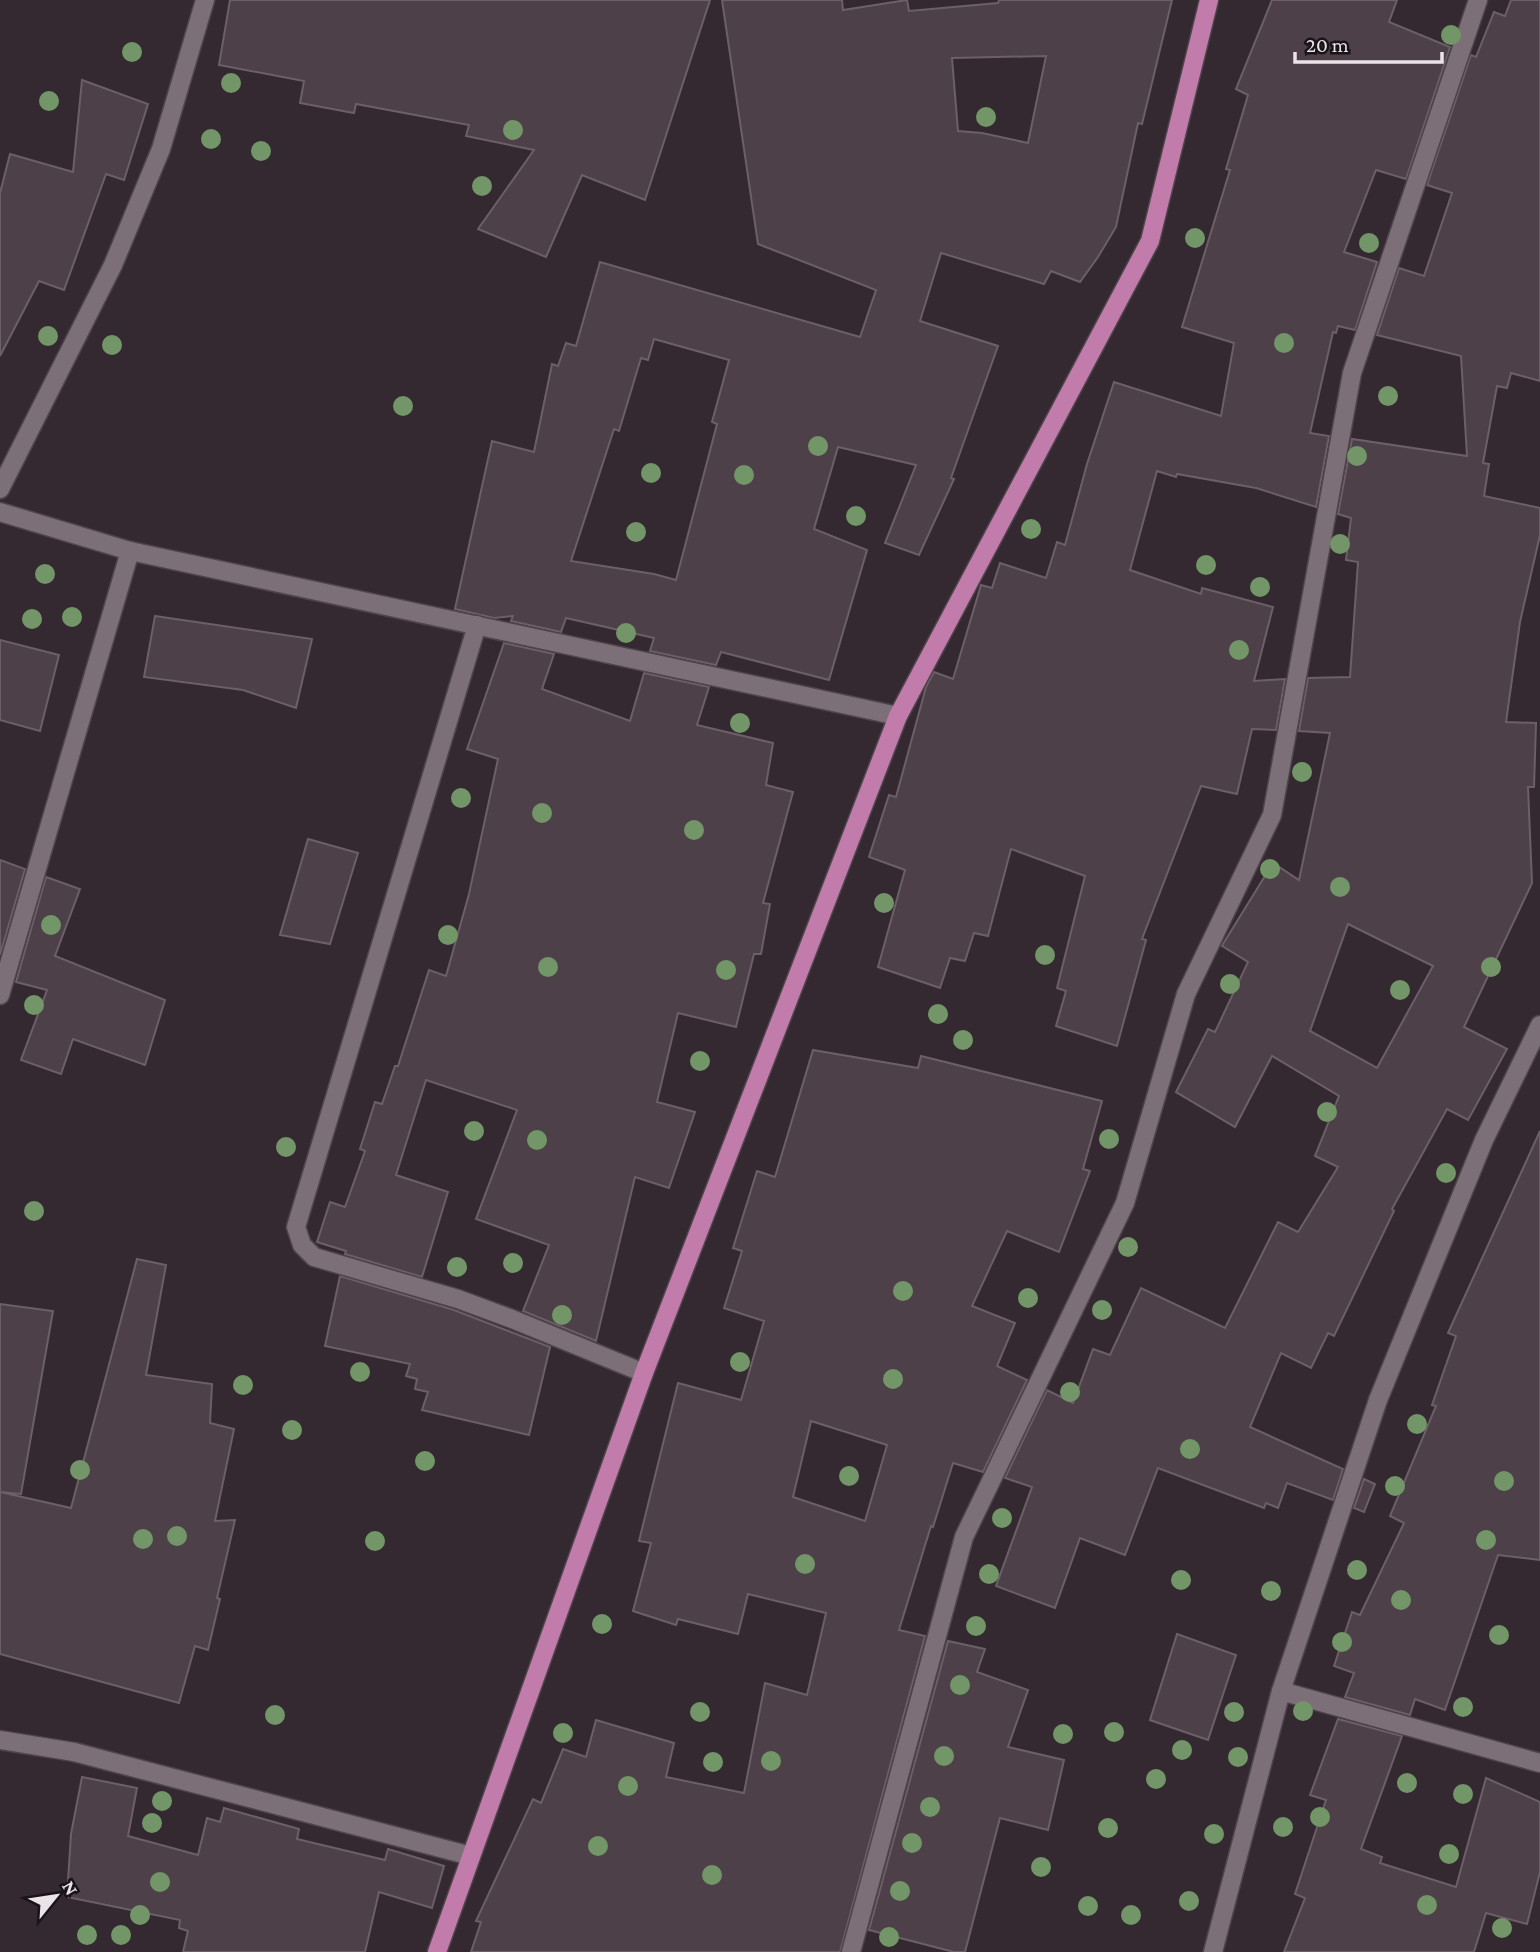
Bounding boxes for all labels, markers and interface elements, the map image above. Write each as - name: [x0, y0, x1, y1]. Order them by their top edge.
- scale bar: [1295, 21, 1442, 65]
- text: 20 m: [1306, 33, 1349, 57]
- north arrow: [21, 1861, 91, 1931]
- text: N: [58, 1877, 83, 1899]

